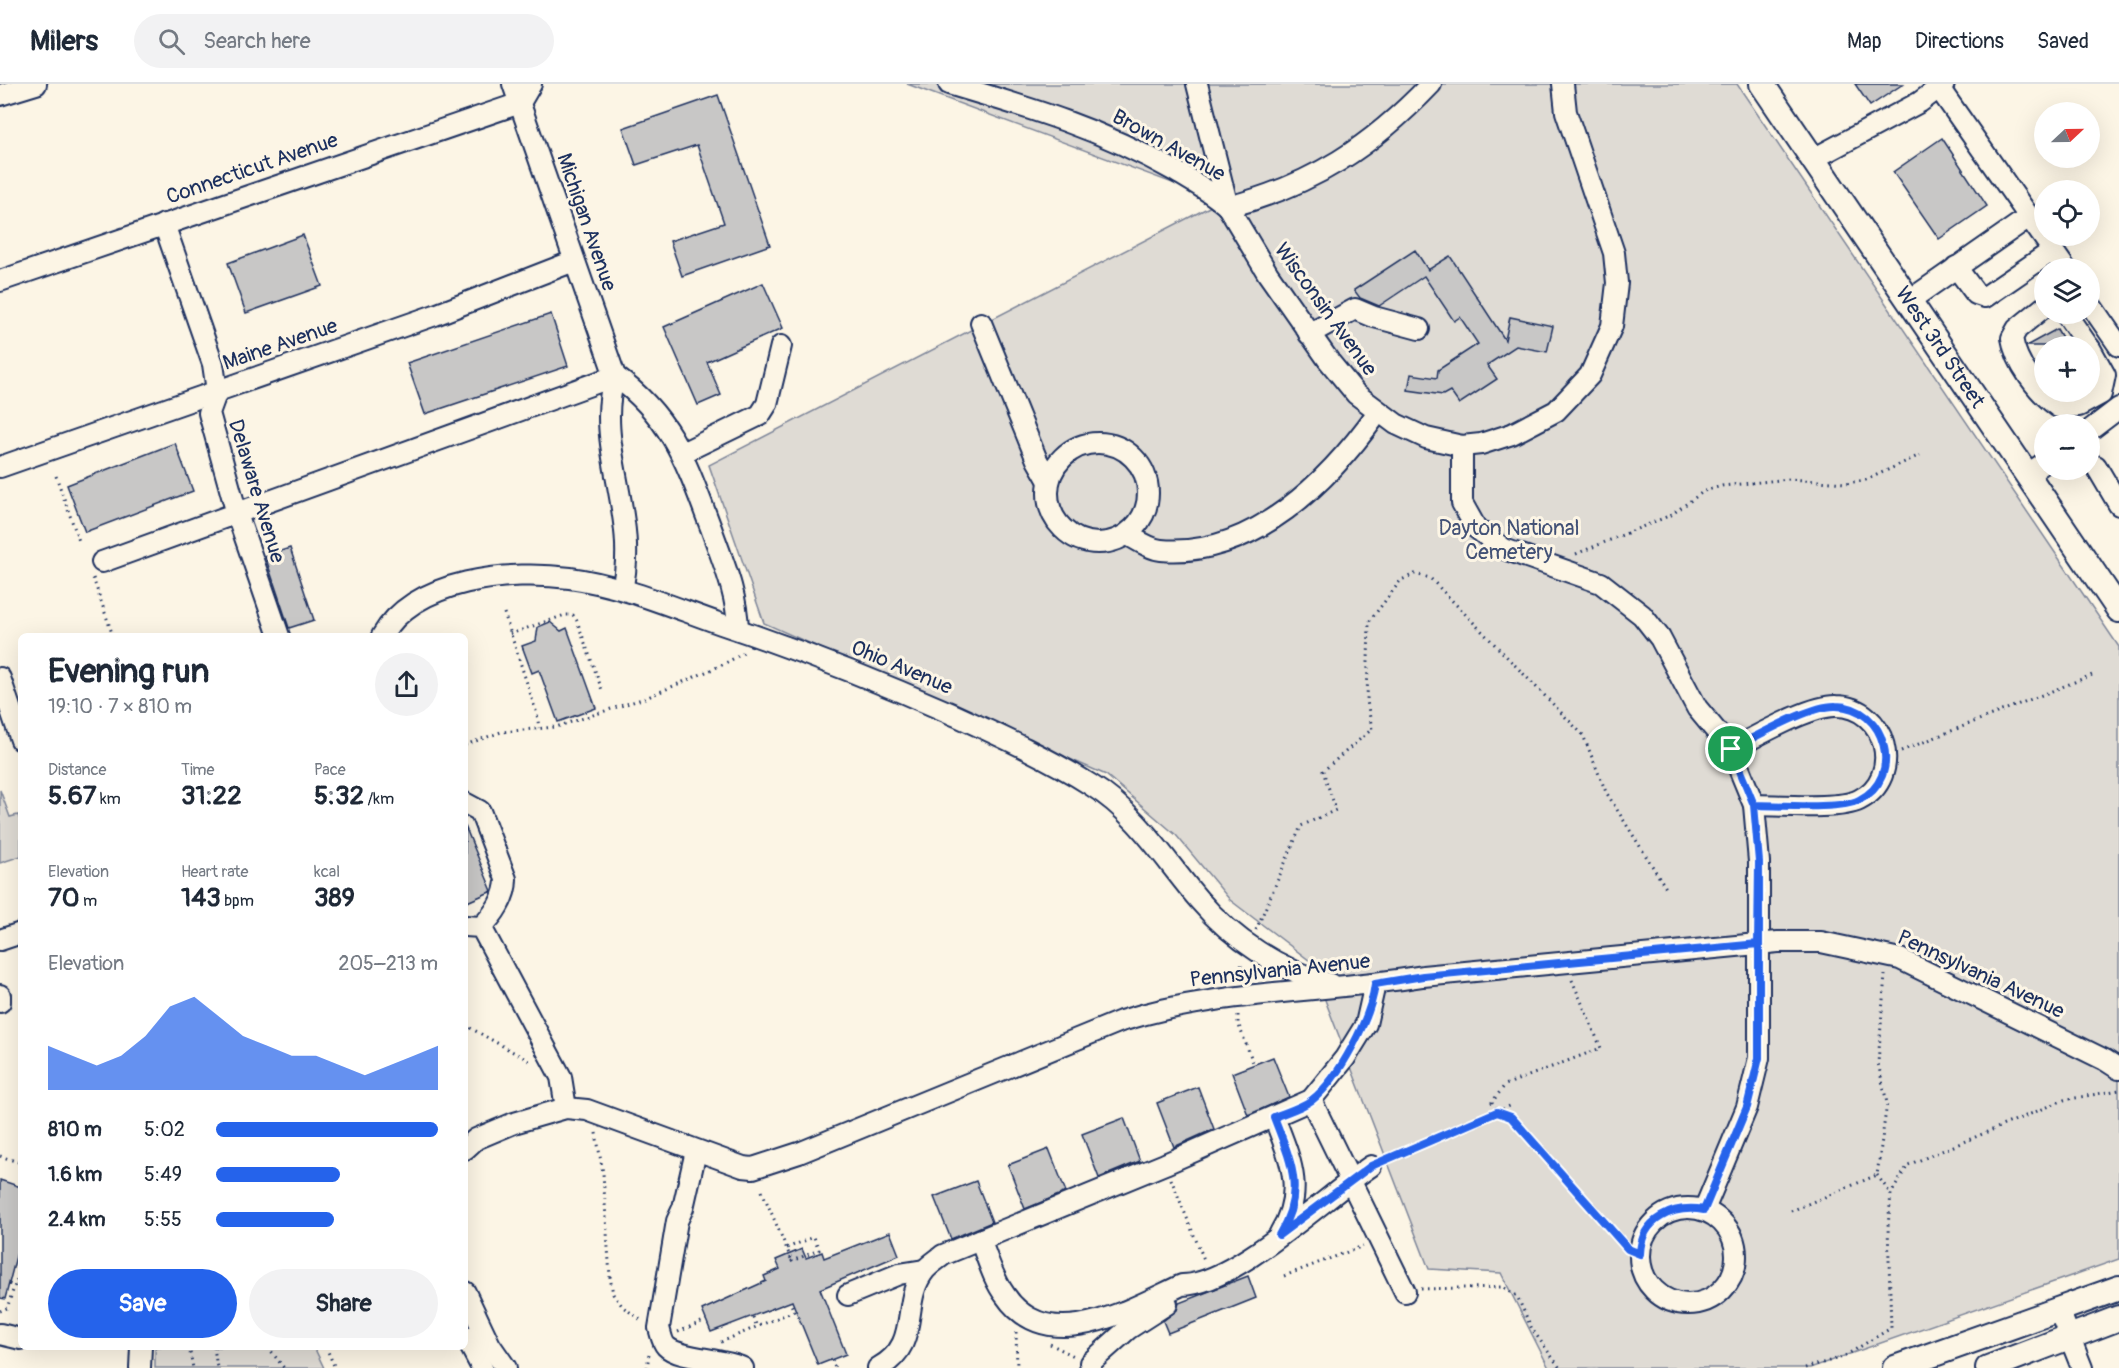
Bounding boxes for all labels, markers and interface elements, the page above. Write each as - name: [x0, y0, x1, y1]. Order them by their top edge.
- search box: [134, 14, 554, 68]
- text: Milers: [30, 24, 98, 59]
- icon: search: [155, 25, 188, 58]
- text: Search here: [203, 27, 311, 55]
- text: Map: [1847, 28, 1882, 55]
- text: Directions: [1915, 28, 2004, 55]
- text: Saved: [2037, 28, 2089, 55]
- north arrow: [2034, 102, 2100, 168]
- map controls: [2034, 102, 2100, 480]
- street label: Brown Avenue: [1107, 103, 1231, 188]
- street label: Connecticut Avenue: [163, 126, 342, 211]
- street label: Michigan Avenue: [550, 150, 623, 295]
- button: locate: [2034, 180, 2100, 246]
- street label: Wisconsin Avenue: [1268, 237, 1383, 382]
- button: layers: [2034, 258, 2100, 324]
- street label: West 3rd Street: [1889, 281, 1991, 414]
- street label: Maine Avenue: [219, 312, 342, 377]
- button: +: [2034, 336, 2100, 402]
- button: −: [2034, 414, 2100, 480]
- street label: Delaware Avenue: [222, 416, 291, 567]
- park label: Dayton National Cemetery: [1438, 515, 1580, 566]
- street label: Ohio Avenue: [847, 634, 957, 701]
- text: Evening run: [48, 651, 209, 692]
- button: share: [375, 653, 438, 716]
- text: 19:10 · 7 × 810 m: [48, 694, 192, 719]
- pin: [1705, 723, 1756, 774]
- icon: arrive: [1714, 732, 1747, 765]
- text: Distance: [48, 760, 107, 780]
- text: Time: [181, 760, 214, 780]
- text: Pace: [314, 760, 346, 780]
- text: 5.67: [48, 780, 96, 812]
- text: 31:22: [181, 780, 242, 812]
- text: 5:32: [314, 780, 364, 812]
- text: km: [96, 789, 121, 809]
- text: /km: [364, 789, 394, 809]
- text: Elevation: [48, 862, 109, 882]
- text: Heart rate: [181, 862, 248, 882]
- text: kcal: [314, 862, 340, 882]
- text: 70: [48, 882, 80, 914]
- text: 143: [181, 882, 221, 914]
- text: 389: [314, 882, 355, 914]
- text: m: [80, 891, 97, 911]
- text: bpm: [221, 891, 254, 911]
- street label: Pennsylvania Avenue: [1893, 924, 2069, 1025]
- street label: Pennsylvania Avenue: [1188, 948, 1372, 993]
- text: Elevation: [48, 951, 124, 976]
- text: 205–213 m: [338, 951, 438, 976]
- text: 810 m: [48, 1117, 102, 1142]
- text: 5:02: [144, 1117, 185, 1142]
- text: 1.6 km: [48, 1162, 102, 1187]
- text: 5:49: [144, 1162, 182, 1187]
- text: 2.4 km: [48, 1207, 106, 1232]
- text: 5:55: [144, 1207, 182, 1232]
- button: Save: [48, 1269, 237, 1338]
- button: Share: [249, 1269, 438, 1338]

